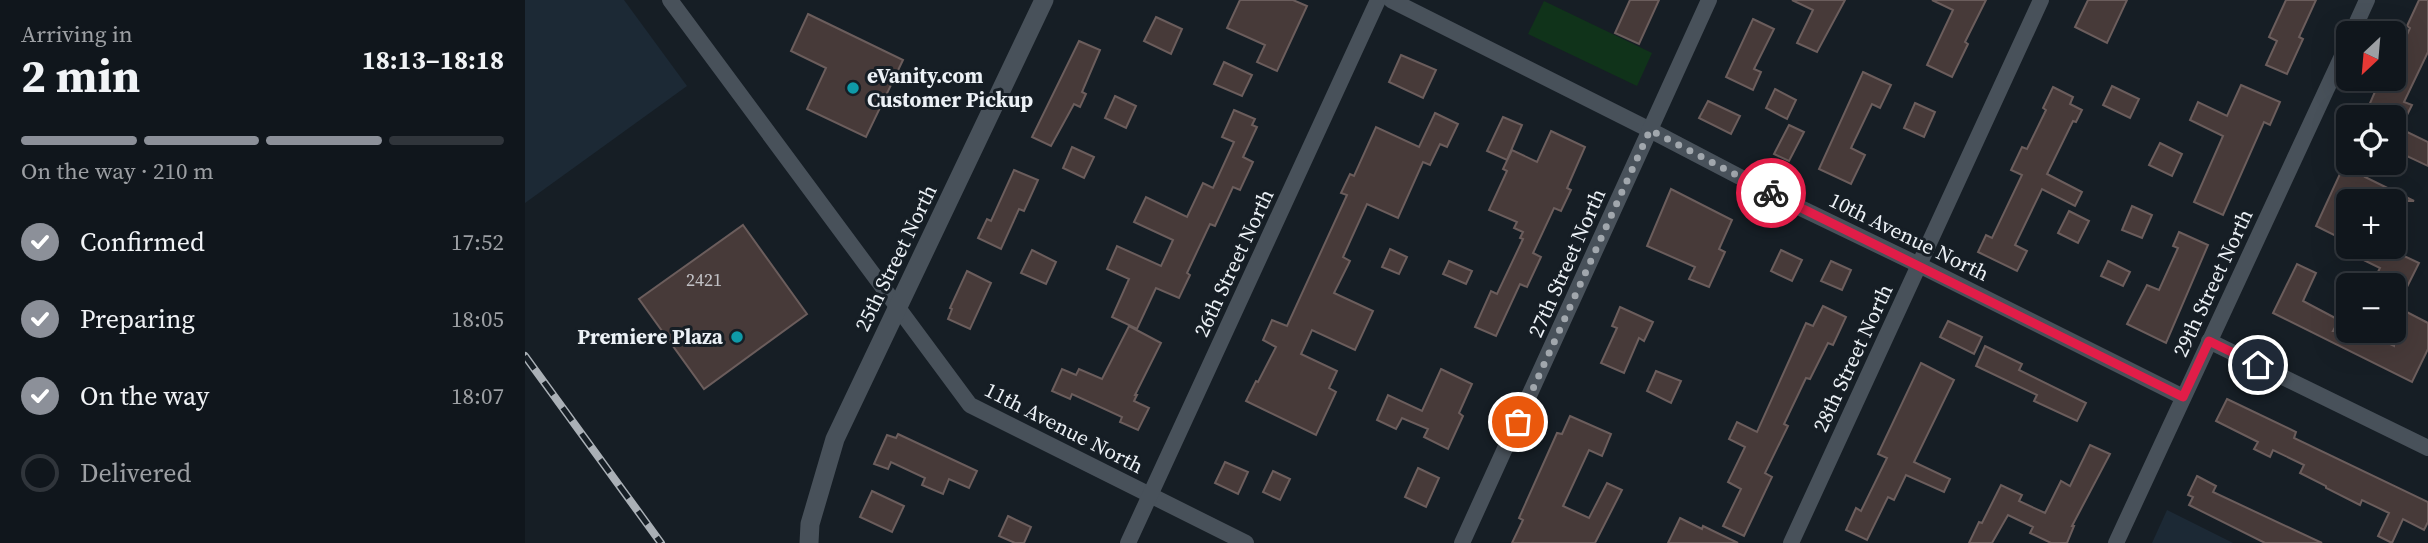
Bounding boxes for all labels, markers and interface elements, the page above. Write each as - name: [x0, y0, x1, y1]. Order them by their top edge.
- text: Arriving in: [21, 18, 133, 50]
- north arrow: [2336, 21, 2406, 91]
- map controls: [2336, 21, 2406, 343]
- text: 18:13–18:18: [362, 42, 504, 78]
- text: 2 min: [21, 44, 140, 107]
- place label: eVanity.com Customer Pickup: [867, 61, 1033, 114]
- marker: eVanity.com Customer Pickup: [845, 80, 861, 96]
- button: locate: [2336, 105, 2406, 175]
- text: On the way · 210 m: [21, 155, 214, 187]
- courier: [1736, 158, 1806, 228]
- icon: bike: [1752, 174, 1790, 212]
- street label: 25th Street North: [847, 180, 944, 336]
- street label: 26th Street North: [1187, 184, 1280, 341]
- street label: 27th Street North: [1521, 184, 1612, 342]
- street label: 10th Avenue North: [1824, 185, 1994, 288]
- button: +: [2336, 189, 2406, 259]
- street label: 29th Street North: [2166, 204, 2259, 361]
- icon: check: [21, 223, 59, 261]
- text: Confirmed: [80, 224, 205, 260]
- text: 17:52: [451, 226, 504, 258]
- house number: 2421: [686, 267, 722, 292]
- button: −: [2336, 273, 2406, 343]
- street label: 28th Street North: [1806, 279, 1899, 436]
- icon: check: [21, 300, 59, 338]
- text: Preparing: [80, 301, 195, 337]
- text: 18:05: [451, 303, 504, 335]
- place label: Premiere Plaza: [577, 322, 724, 351]
- marker: Premiere Plaza: [729, 329, 745, 345]
- pin: [2228, 335, 2288, 395]
- icon: home: [2239, 346, 2277, 384]
- street label: 11th Avenue North: [980, 375, 1149, 480]
- icon: check: [21, 377, 59, 415]
- text: On the way: [80, 378, 209, 414]
- text: 18:07: [451, 380, 504, 412]
- pin: [1488, 392, 1548, 452]
- icon: bag: [1499, 403, 1537, 441]
- text: Delivered: [80, 455, 191, 491]

